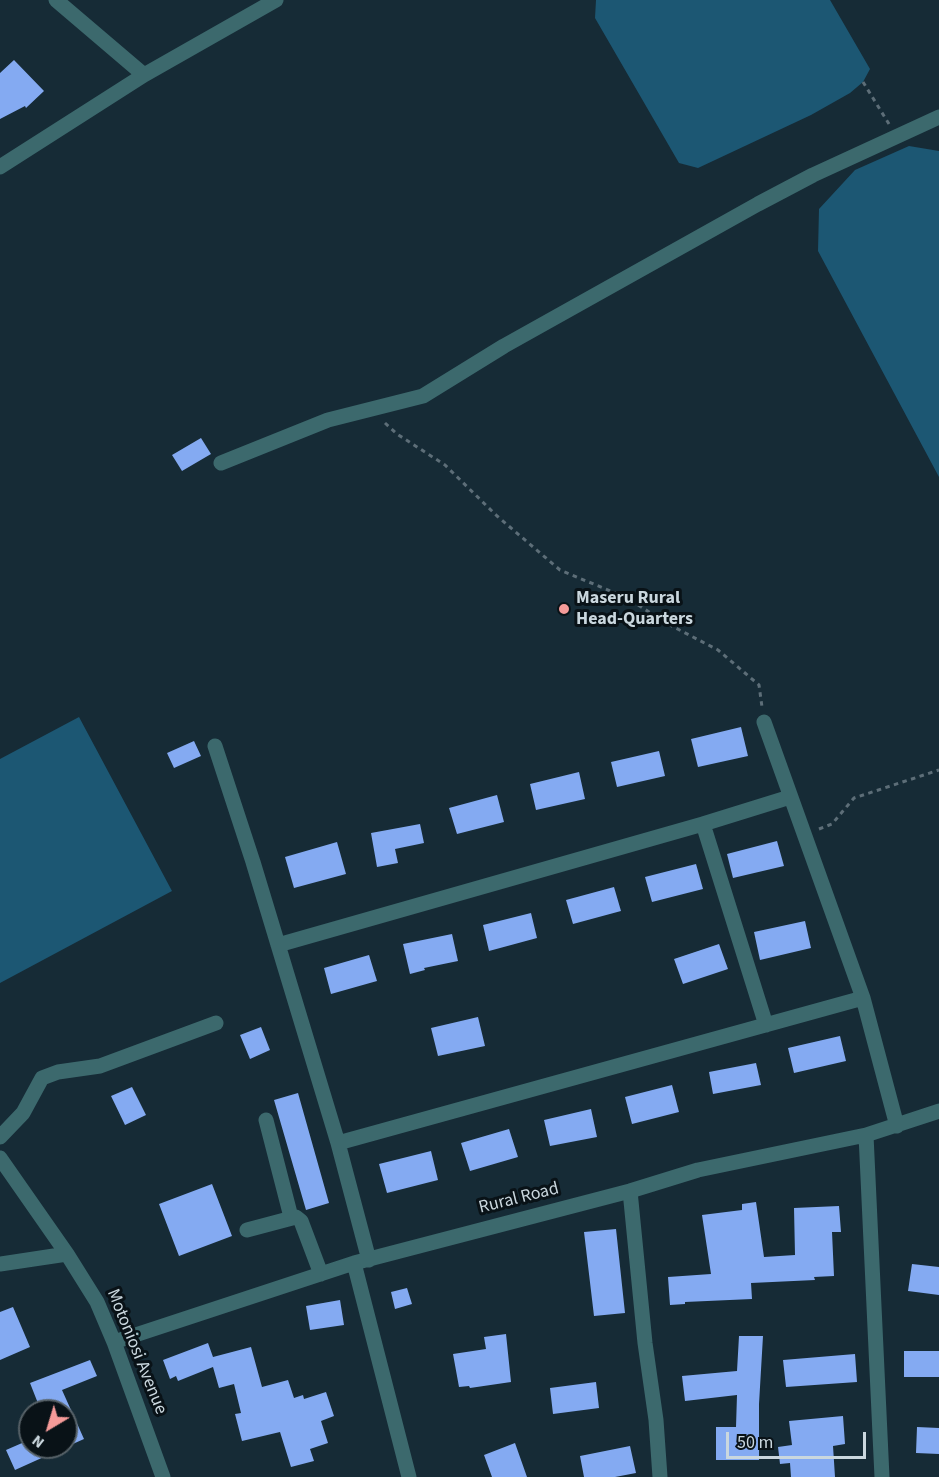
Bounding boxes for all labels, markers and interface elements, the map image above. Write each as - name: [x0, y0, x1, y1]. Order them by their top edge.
- place label: Maseru Rural Head-Quarters: [576, 588, 693, 630]
- marker: Maseru Rural Head-Quarters: [557, 602, 571, 616]
- street label: Rural Road: [477, 1179, 561, 1219]
- street label: Motoniosi Avenue: [101, 1286, 171, 1418]
- north arrow: [18, 1399, 78, 1459]
- scale bar: [729, 1420, 868, 1458]
- text: N: [27, 1430, 49, 1454]
- text: 50 m: [737, 1430, 773, 1455]

